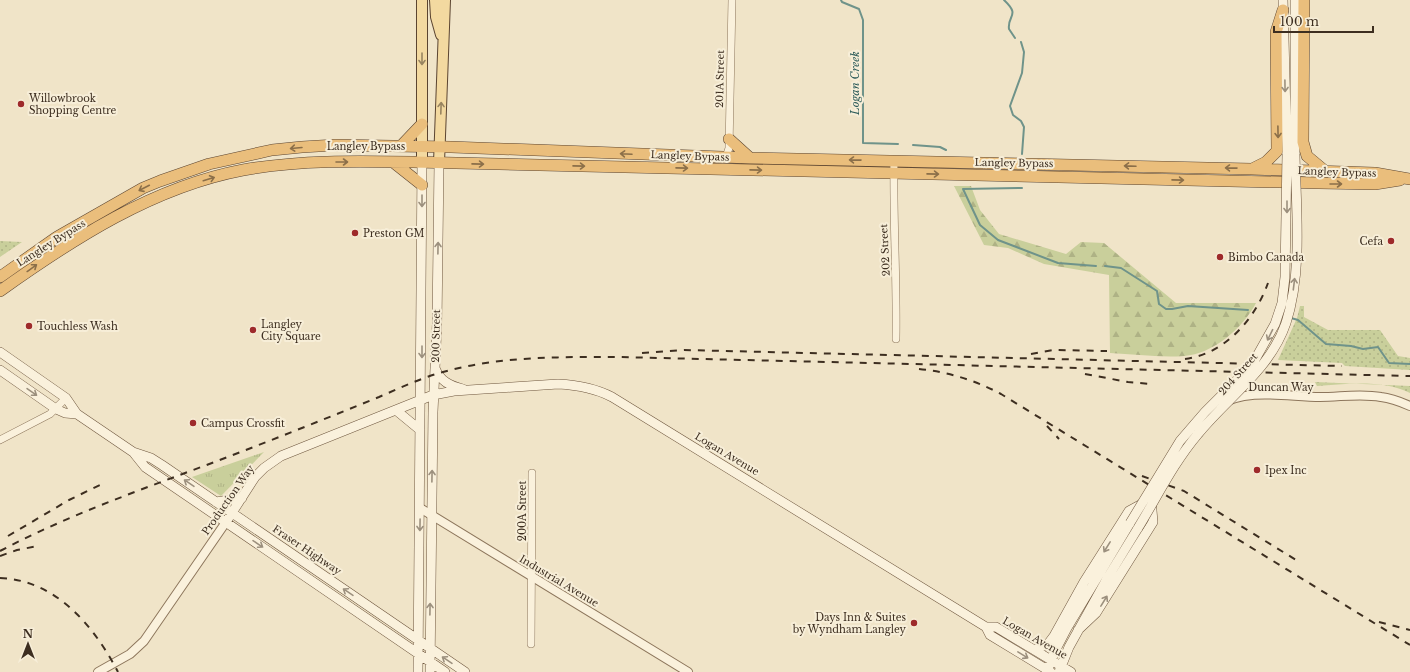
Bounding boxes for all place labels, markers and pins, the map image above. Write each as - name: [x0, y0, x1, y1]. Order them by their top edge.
- place label: Willowbrook Shopping Centre: [28, 92, 117, 117]
- marker: Willowbrook Shopping Centre: [16, 99, 26, 109]
- place label: Preston GM: [363, 227, 425, 240]
- marker: Preston GM: [350, 228, 360, 238]
- place label: Cefa: [1360, 235, 1383, 248]
- marker: Cefa: [1386, 236, 1396, 246]
- place label: Bimbo Canada: [1228, 251, 1305, 264]
- marker: Bimbo Canada: [1215, 252, 1225, 262]
- place label: Langley City Square: [261, 318, 321, 343]
- place label: Touchless Wash: [37, 320, 118, 333]
- marker: Touchless Wash: [24, 321, 34, 331]
- marker: Langley City Square: [248, 325, 258, 335]
- place label: Campus Crossfit: [201, 417, 285, 430]
- marker: Campus Crossfit: [188, 418, 198, 428]
- place label: Ipex Inc: [1265, 464, 1307, 477]
- marker: Ipex Inc: [1252, 465, 1262, 475]
- place label: Days Inn & Suites by Wyndham Langley: [792, 611, 907, 636]
- marker: Days Inn & Suites by Wyndham Langley: [909, 618, 919, 628]

